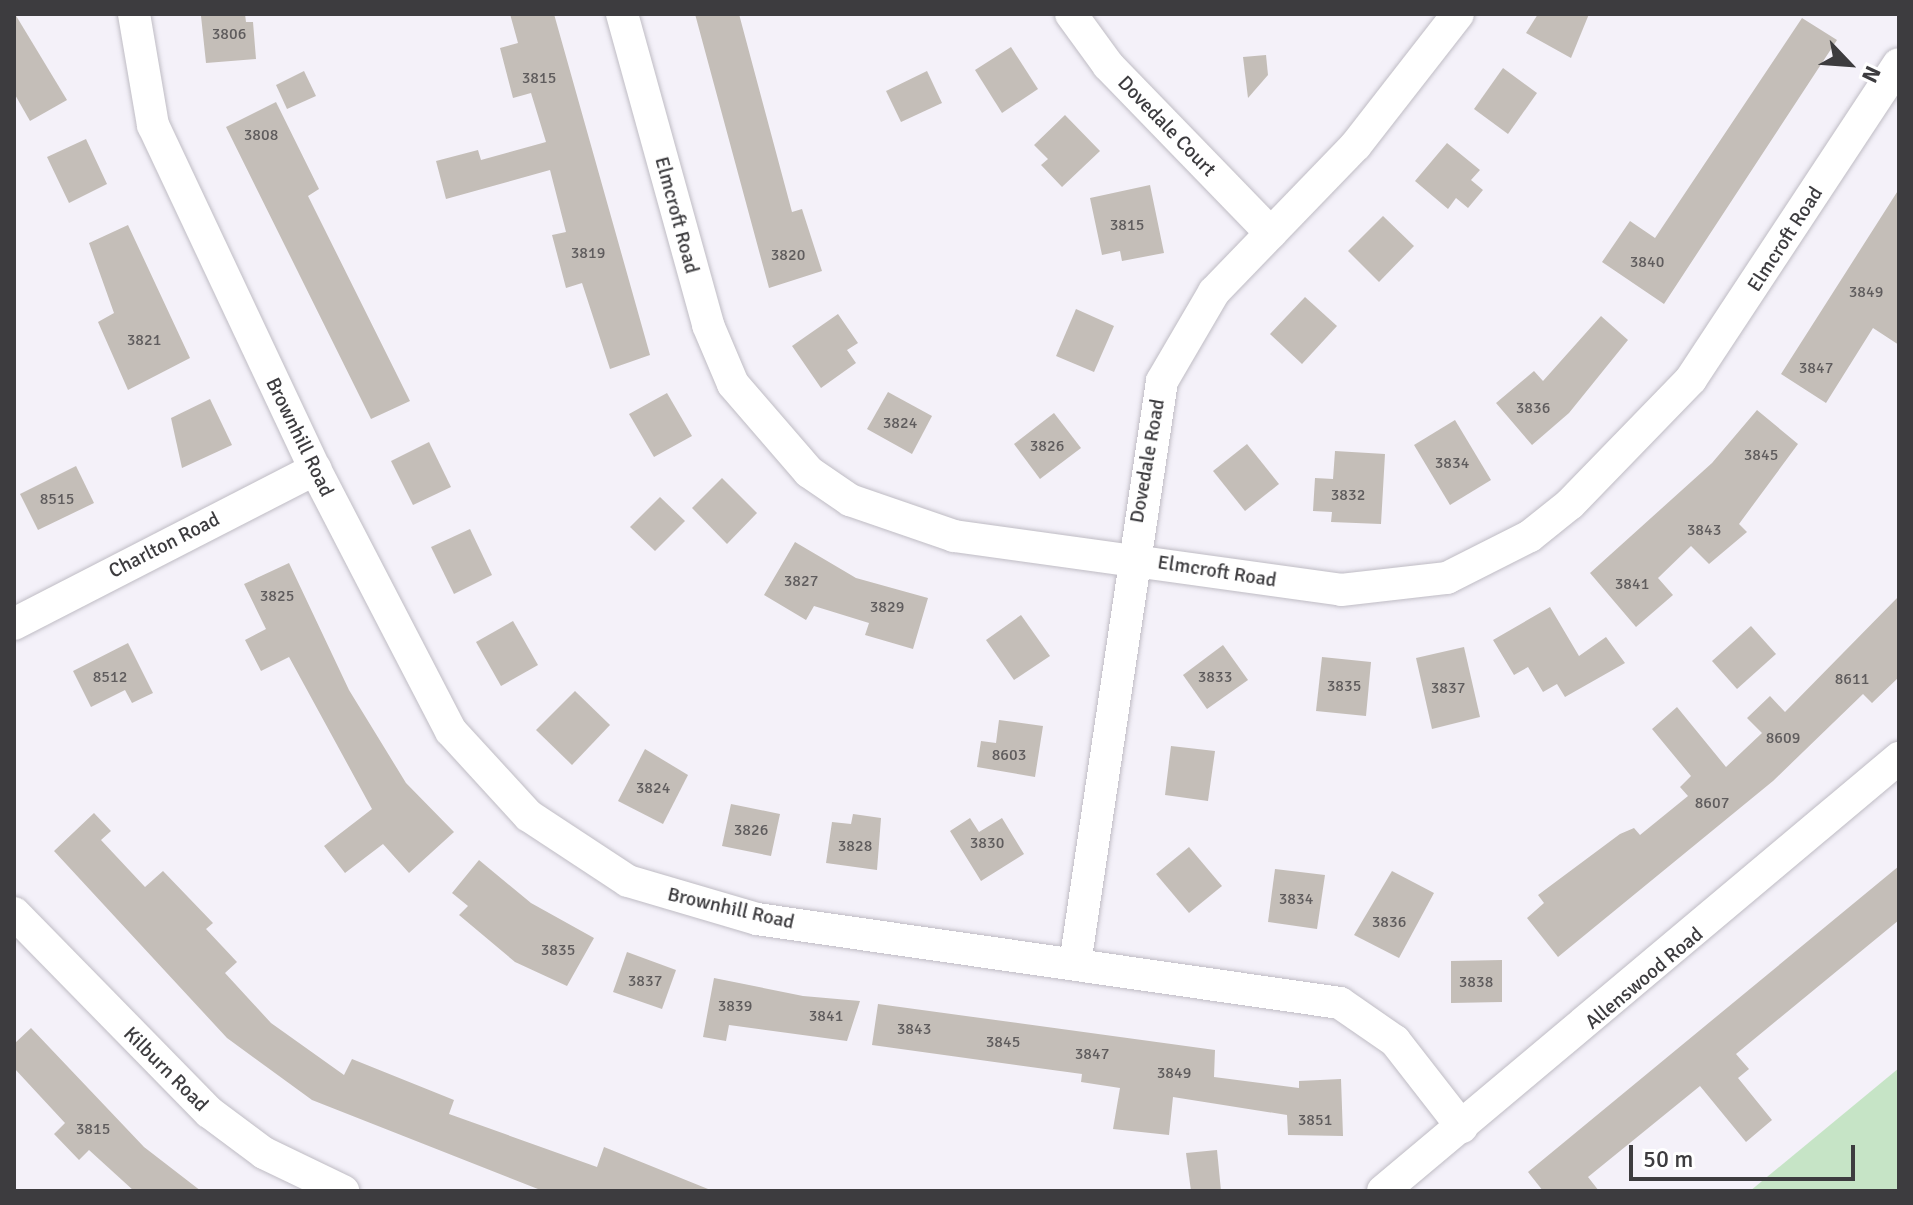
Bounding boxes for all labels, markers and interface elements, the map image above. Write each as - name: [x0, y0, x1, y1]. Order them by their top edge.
- house number: 3806: [212, 24, 246, 44]
- north arrow: [1809, 24, 1889, 104]
- text: N: [1856, 62, 1887, 87]
- house number: 3815: [522, 68, 556, 88]
- street label: Dovedale Court: [1113, 71, 1221, 181]
- house number: 3808: [244, 125, 278, 145]
- street label: Elmcroft Road: [650, 154, 704, 276]
- street label: Elmcroft Road: [1742, 182, 1828, 296]
- house number: 3815: [1110, 215, 1144, 235]
- house number: 3819: [571, 243, 605, 263]
- house number: 3820: [771, 245, 805, 265]
- house number: 3840: [1630, 252, 1664, 272]
- house number: 3849: [1849, 282, 1883, 302]
- house number: 3821: [127, 330, 161, 350]
- house number: 3847: [1799, 358, 1833, 378]
- street label: Brownhill Road: [261, 374, 339, 500]
- street label: Dovedale Road: [1124, 397, 1170, 525]
- house number: 3836: [1516, 398, 1550, 418]
- house number: 3824: [883, 413, 917, 433]
- house number: 3826: [1030, 436, 1064, 456]
- house number: 3845: [1744, 445, 1778, 465]
- house number: 3834: [1435, 453, 1469, 473]
- house number: 3832: [1331, 485, 1365, 505]
- house number: 8515: [40, 489, 74, 509]
- street label: Charlton Road: [104, 507, 224, 583]
- house number: 3843: [1687, 520, 1721, 540]
- street label: Elmcroft Road: [1156, 550, 1278, 592]
- house number: 3827: [784, 571, 818, 591]
- house number: 3841: [1615, 574, 1649, 594]
- house number: 3825: [260, 586, 294, 606]
- house number: 3829: [870, 597, 904, 617]
- house number: 8512: [93, 667, 127, 687]
- house number: 3833: [1198, 667, 1232, 687]
- house number: 8611: [1835, 669, 1869, 689]
- house number: 3835: [1327, 676, 1361, 696]
- house number: 3837: [1431, 678, 1465, 698]
- house number: 8609: [1766, 728, 1800, 748]
- house number: 8603: [992, 745, 1026, 765]
- house number: 3824: [636, 778, 670, 798]
- house number: 8607: [1695, 793, 1729, 813]
- house number: 3826: [734, 820, 768, 840]
- house number: 3830: [970, 833, 1004, 853]
- house number: 3828: [838, 836, 872, 856]
- street label: Brownhill Road: [665, 882, 797, 934]
- house number: 3834: [1279, 889, 1313, 909]
- house number: 3836: [1372, 912, 1406, 932]
- street label: Allenswood Road: [1580, 922, 1708, 1034]
- house number: 3835: [541, 940, 575, 960]
- house number: 3837: [628, 971, 662, 991]
- house number: 3838: [1459, 972, 1493, 992]
- house number: 3839: [718, 996, 752, 1016]
- house number: 3841: [809, 1006, 843, 1026]
- house number: 3843: [897, 1019, 931, 1039]
- street label: Kilburn Road: [119, 1022, 213, 1116]
- house number: 3845: [986, 1032, 1020, 1052]
- house number: 3847: [1075, 1044, 1109, 1064]
- house number: 3849: [1157, 1063, 1191, 1083]
- house number: 3851: [1298, 1110, 1332, 1130]
- house number: 3815: [76, 1119, 110, 1139]
- scale bar: [1633, 1129, 1859, 1179]
- text: 50 m: [1643, 1144, 1693, 1174]

